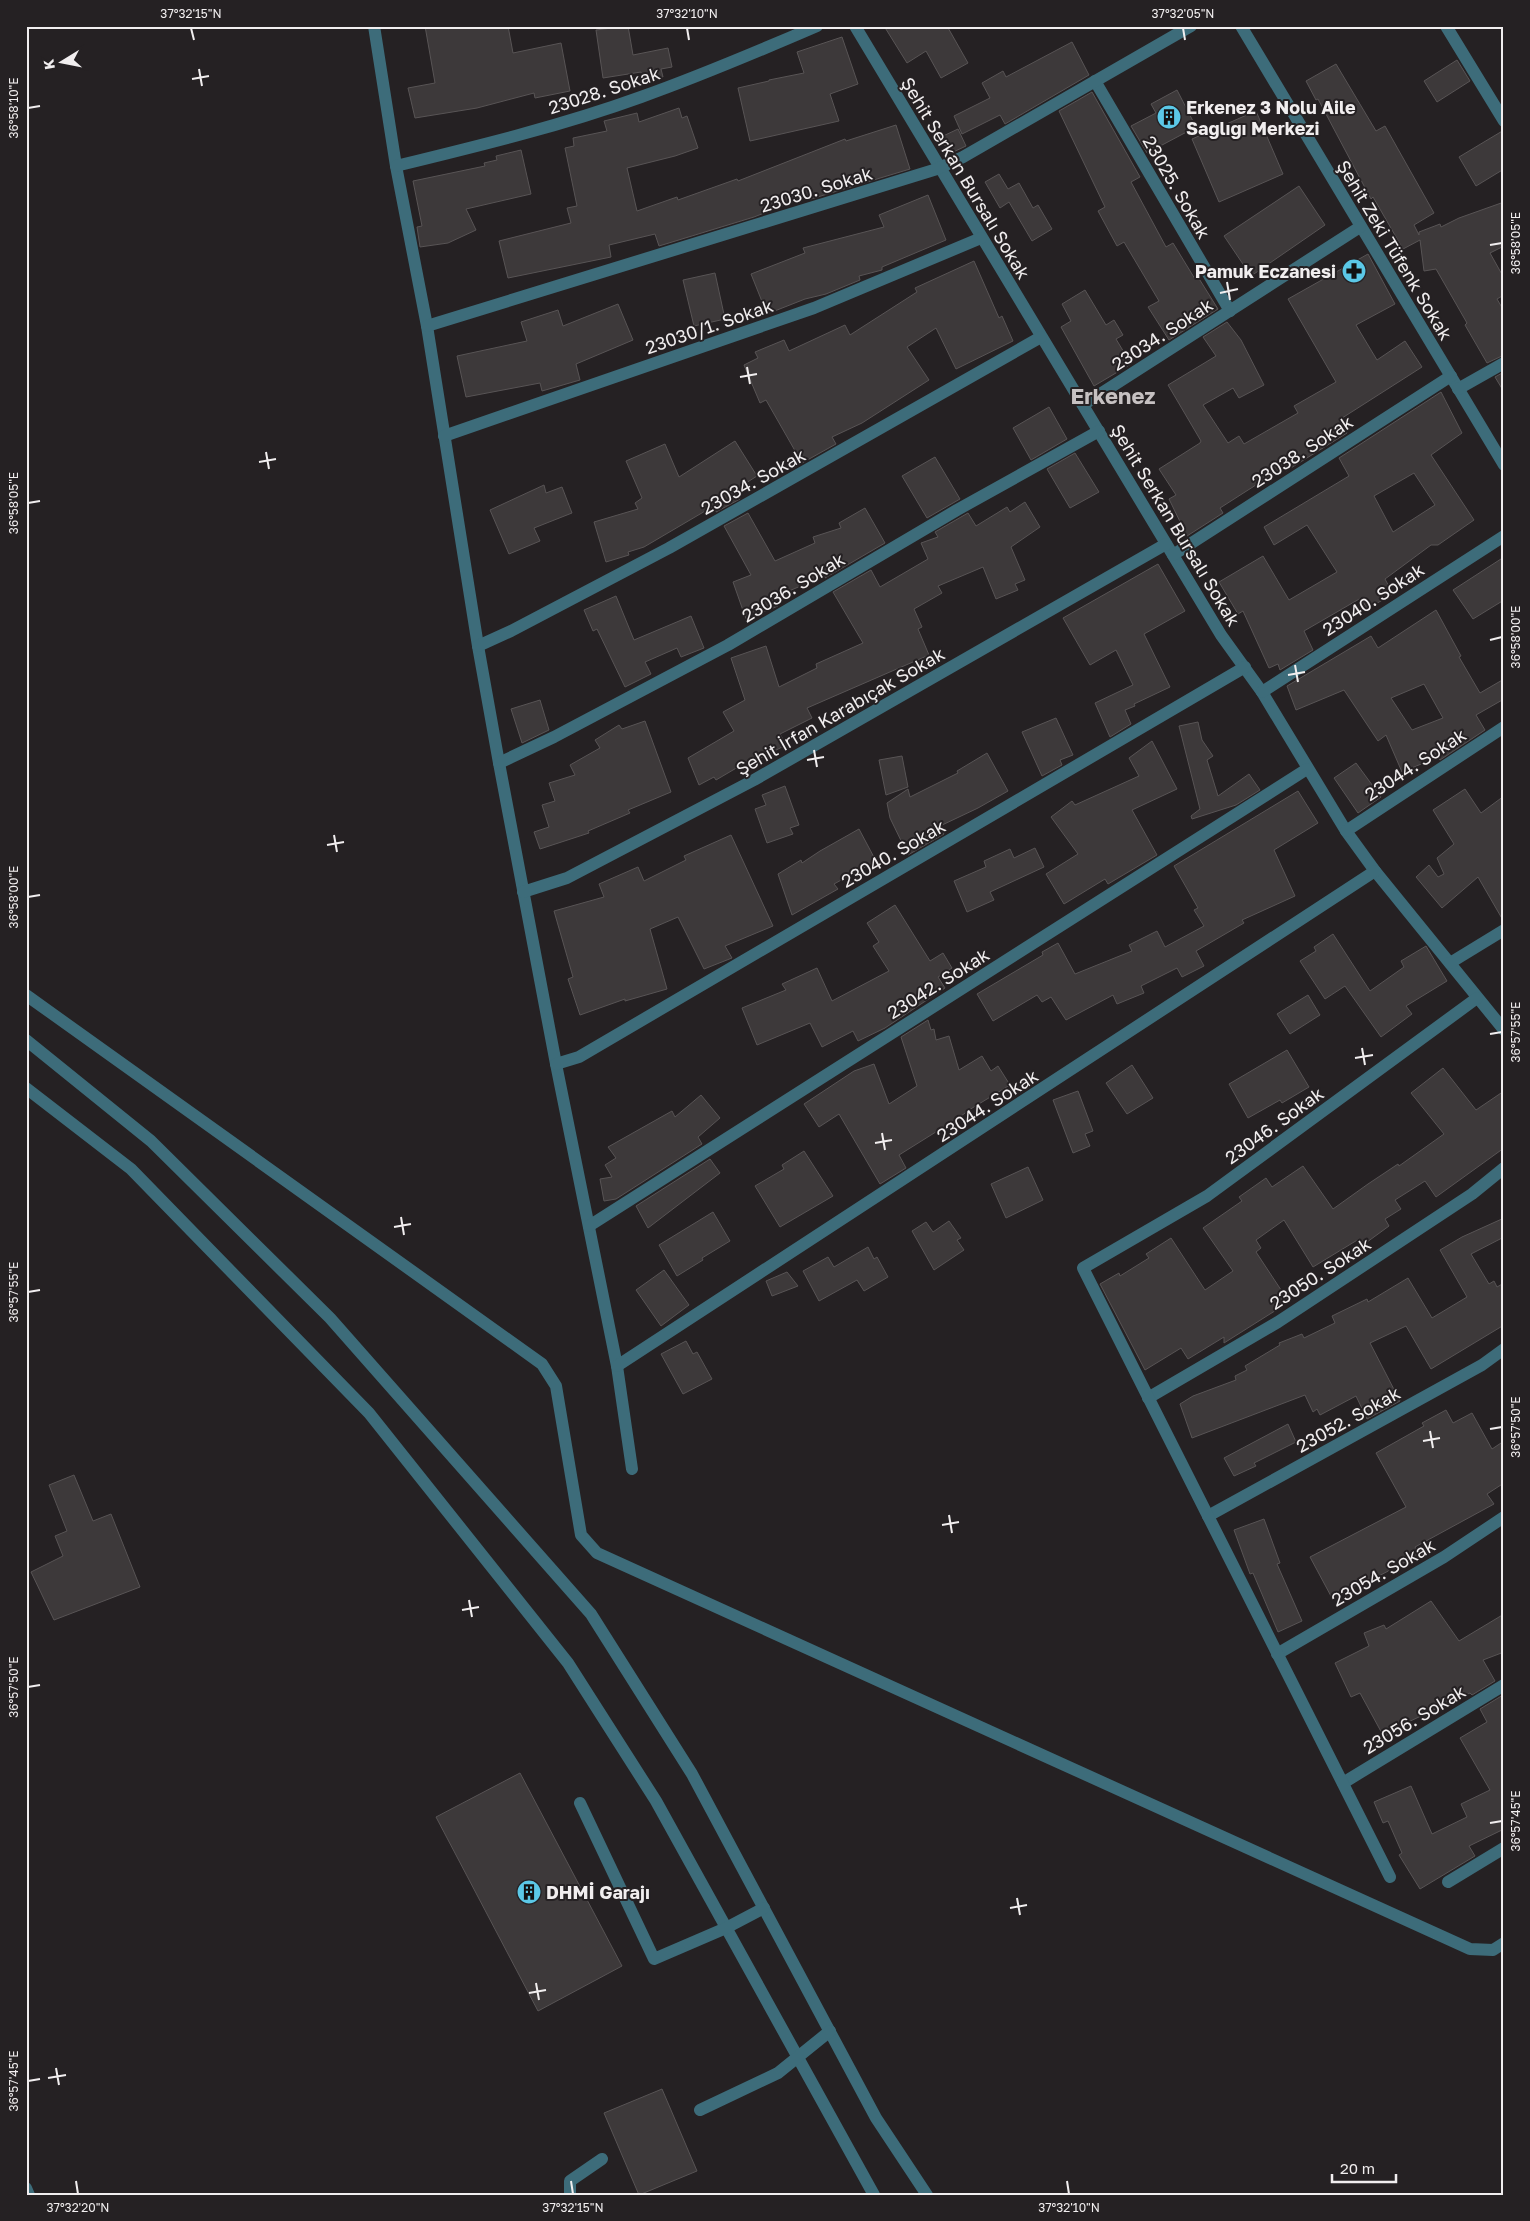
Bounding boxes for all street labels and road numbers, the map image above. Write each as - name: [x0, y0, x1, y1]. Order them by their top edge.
- street label: 23028. Sokak: [545, 62, 663, 118]
- street label: Şehit Serkan Bursalı Sokak: [897, 73, 1035, 283]
- street label: 23025. Sokak: [1139, 131, 1215, 243]
- street label: Şehit Zeki Tüfenk Sokak: [1333, 156, 1457, 344]
- street label: 23030. Sokak: [757, 161, 875, 217]
- street label: 23034. Sokak: [1107, 293, 1217, 375]
- street label: 23030/1. Sokak: [642, 294, 776, 358]
- street label: 23038. Sokak: [1247, 410, 1357, 492]
- street label: Şehit Serkan Bursalı Sokak: [1107, 420, 1245, 630]
- street label: 23034. Sokak: [697, 443, 809, 519]
- street label: 23036. Sokak: [738, 548, 848, 626]
- street label: 23040. Sokak: [1318, 558, 1428, 640]
- street label: Şehit İrfan Karabıçak Sokak: [732, 642, 948, 780]
- street label: 23044. Sokak: [1360, 723, 1470, 805]
- street label: 23040. Sokak: [837, 814, 949, 892]
- street label: 23042. Sokak: [883, 943, 993, 1023]
- street label: 23044. Sokak: [932, 1064, 1042, 1146]
- street label: 23046. Sokak: [1220, 1082, 1328, 1168]
- street label: 23050. Sokak: [1265, 1232, 1375, 1314]
- street label: 23052. Sokak: [1292, 1381, 1404, 1457]
- street label: 23054. Sokak: [1327, 1533, 1439, 1611]
- street label: 23056. Sokak: [1359, 1680, 1469, 1758]

